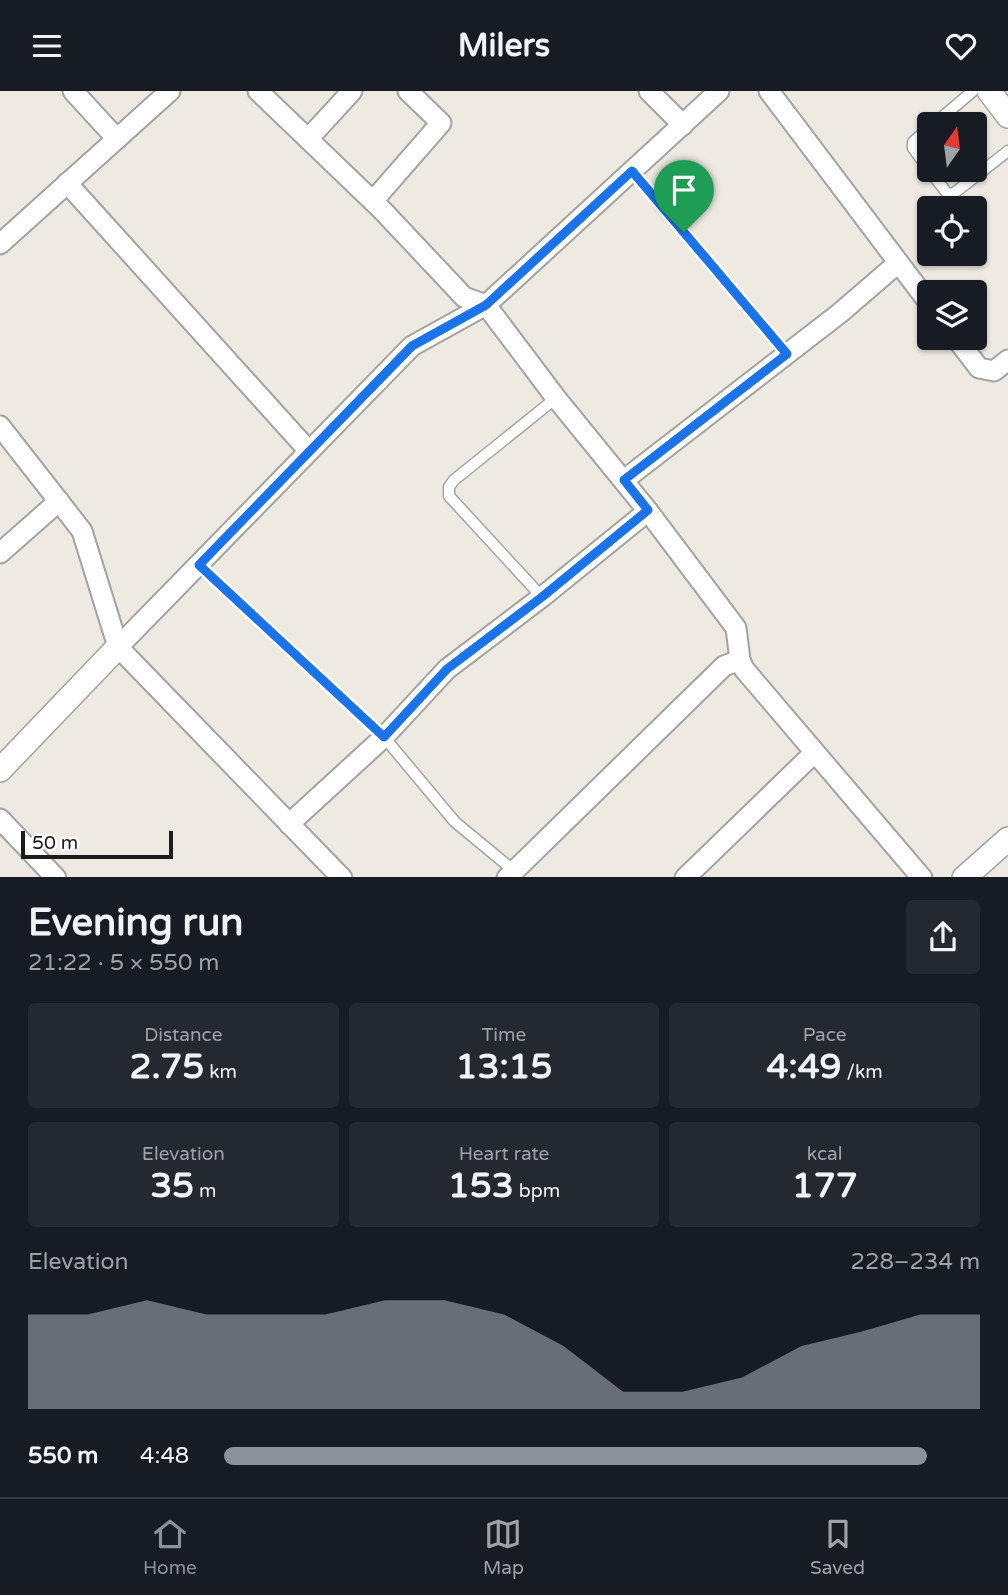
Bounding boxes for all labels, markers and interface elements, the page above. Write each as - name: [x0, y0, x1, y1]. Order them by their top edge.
- icon: menu: [28, 27, 66, 65]
- text: Milers: [458, 27, 550, 65]
- icon: heart: [942, 27, 980, 65]
- north arrow: [917, 112, 987, 182]
- map controls: [917, 112, 987, 350]
- pin: [654, 160, 714, 232]
- icon: arrive: [665, 171, 703, 209]
- button: locate: [917, 196, 987, 266]
- button: layers: [917, 280, 987, 350]
- scale bar: [21, 829, 173, 860]
- text: 50 m: [32, 832, 78, 854]
- text: Evening run: [28, 900, 243, 946]
- button: share: [906, 900, 980, 974]
- text: 21:22 · 5 × 550 m: [28, 949, 219, 977]
- text: Distance: [144, 1024, 222, 1046]
- text: Time: [482, 1024, 526, 1046]
- text: Pace: [803, 1024, 847, 1046]
- text: 2.75: [130, 1046, 204, 1088]
- text: 13:15: [455, 1046, 553, 1088]
- text: 4:49: [767, 1046, 842, 1088]
- text: km: [204, 1061, 237, 1083]
- text: /km: [842, 1061, 883, 1083]
- text: Elevation: [142, 1143, 225, 1165]
- text: Heart rate: [459, 1143, 549, 1165]
- text: kcal: [807, 1143, 843, 1165]
- text: 35: [150, 1165, 194, 1207]
- text: 153: [448, 1165, 514, 1207]
- text: 177: [792, 1165, 858, 1207]
- text: m: [194, 1180, 217, 1202]
- text: bpm: [514, 1180, 560, 1202]
- text: Elevation: [28, 1248, 129, 1276]
- text: 228–234 m: [851, 1248, 980, 1276]
- text: 550 m: [28, 1442, 98, 1470]
- text: 4:48: [140, 1442, 189, 1470]
- tab: Home: [143, 1515, 197, 1579]
- tab: Map: [483, 1515, 524, 1579]
- tab: Saved: [810, 1515, 865, 1579]

